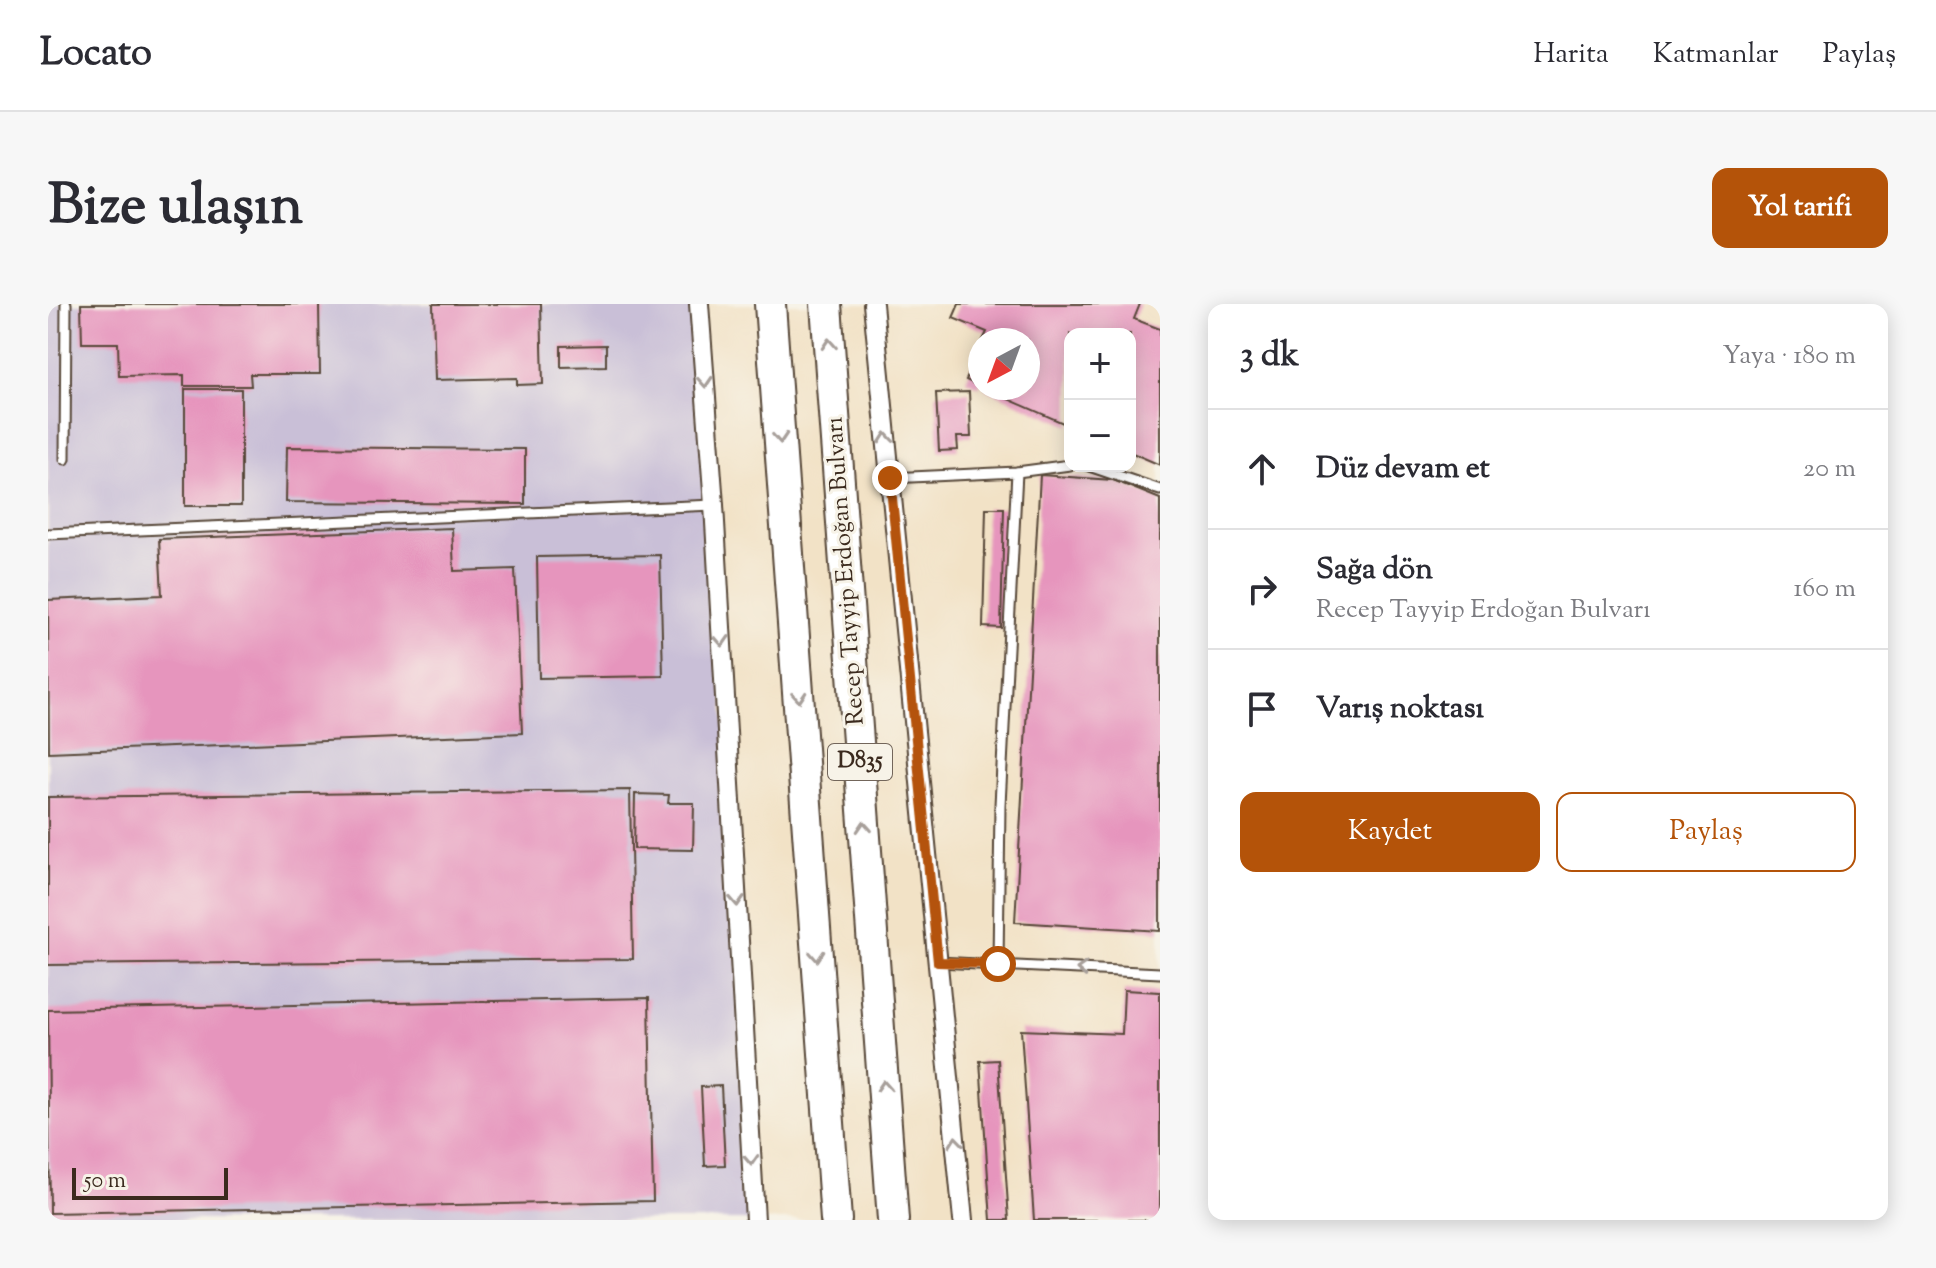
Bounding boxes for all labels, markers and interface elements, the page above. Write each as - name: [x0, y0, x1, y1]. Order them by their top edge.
- text: Locato: [40, 28, 152, 82]
- text: Harita: [1533, 35, 1609, 75]
- text: Katmanlar: [1653, 35, 1779, 75]
- text: Paylaş: [1823, 35, 1896, 75]
- text: Bize ulaşın: [48, 168, 303, 249]
- button: Yol tarifi: [1712, 168, 1888, 248]
- north arrow: [968, 328, 1040, 400]
- map controls: [1064, 328, 1136, 472]
- button: +: [1064, 328, 1136, 400]
- text: 3 dk: [1240, 332, 1299, 381]
- one-way arrow: [821, 337, 838, 350]
- text: Yaya · 180 m: [1722, 338, 1856, 375]
- one-way arrow: [696, 376, 713, 389]
- button: −: [1064, 400, 1136, 472]
- street label: Recep Tayyip Erdoğan Bulvarı: [818, 416, 874, 726]
- one-way arrow: [878, 431, 895, 444]
- one-way arrow: [771, 432, 788, 445]
- icon: ahead: [1240, 447, 1284, 491]
- text: Düz devam et: [1316, 448, 1490, 491]
- text: 20 m: [1803, 451, 1856, 488]
- route end: [872, 460, 908, 496]
- text: Sağa dön: [1316, 549, 1433, 592]
- icon: right: [1240, 567, 1284, 611]
- text: 160 m: [1793, 571, 1856, 608]
- text: Recep Tayyip Erdoğan Bulvarı: [1316, 592, 1651, 629]
- one-way arrow: [713, 635, 730, 648]
- icon: arrive: [1240, 687, 1284, 731]
- text: Varış noktası: [1316, 688, 1484, 731]
- one-way arrow: [790, 691, 807, 704]
- road number: D835: [828, 744, 892, 780]
- button: Kaydet: [1240, 792, 1540, 872]
- button: Paylaş: [1556, 792, 1856, 872]
- one-way arrow: [856, 820, 873, 833]
- one-way arrow: [728, 895, 745, 908]
- route start: [980, 946, 1016, 982]
- one-way arrow: [808, 950, 825, 963]
- one-way arrow: [1075, 960, 1088, 977]
- one-way arrow: [876, 1079, 893, 1092]
- one-way arrow: [947, 1135, 964, 1148]
- one-way arrow: [743, 1154, 760, 1167]
- scale bar: [72, 1164, 228, 1200]
- text: 50 m: [84, 1166, 126, 1198]

